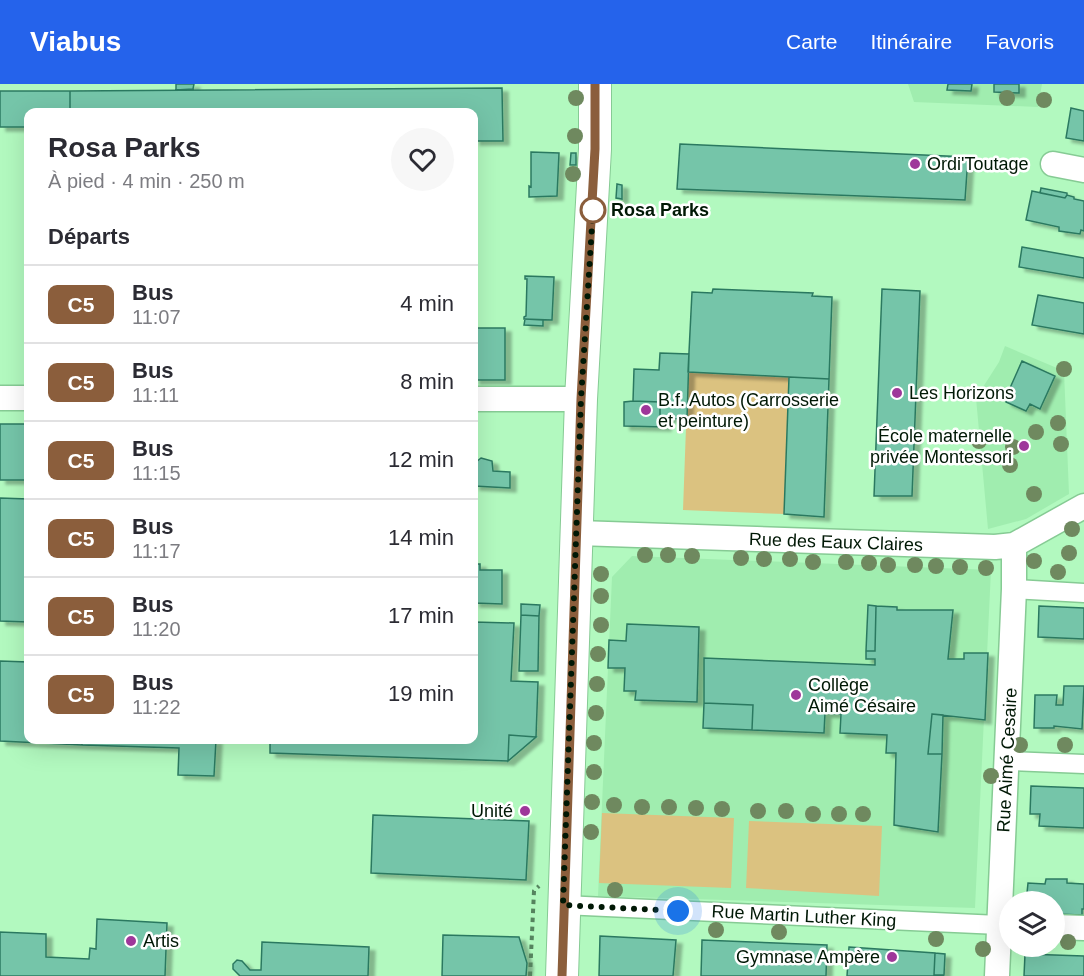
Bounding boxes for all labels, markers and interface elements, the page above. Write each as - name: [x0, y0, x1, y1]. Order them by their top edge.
- text: Viabus: [30, 26, 121, 57]
- text: Carte: [786, 30, 837, 53]
- text: Itinéraire: [870, 30, 952, 53]
- text: Favoris: [985, 30, 1054, 53]
- button: heart: [391, 128, 454, 191]
- text: Rosa Parks: [48, 132, 201, 163]
- place label: Ordi'Toutage: [927, 154, 1029, 174]
- marker: Ordi'Toutage: [908, 157, 922, 171]
- text: À pied · 4 min · 250 m: [48, 170, 245, 192]
- marker: Rosa Parks: [580, 197, 606, 223]
- place label: Rosa Parks: [611, 200, 709, 220]
- text: Départs: [48, 224, 130, 249]
- text: Bus: [132, 280, 174, 305]
- text: 4 min: [400, 291, 454, 316]
- text: C5: [68, 293, 94, 316]
- text: 11:07: [132, 306, 181, 328]
- text: Bus: [132, 358, 174, 383]
- text: 8 min: [400, 369, 454, 394]
- text: C5: [68, 371, 94, 394]
- place label: Les Horizons: [909, 383, 1014, 403]
- text: 11:11: [132, 384, 179, 406]
- marker: Les Horizons: [890, 386, 904, 400]
- place label: B.f. Autos (Carrosserie et peinture): [658, 390, 839, 431]
- marker: B.f. Autos (Carrosserie et peinture): [639, 403, 653, 417]
- place label: École maternelle privée Montessori: [870, 426, 1012, 467]
- text: Bus: [132, 436, 174, 461]
- marker: École maternelle privée Montessori: [1017, 439, 1031, 453]
- text: 12 min: [388, 447, 454, 472]
- text: C5: [68, 449, 94, 472]
- text: 11:15: [132, 462, 181, 484]
- text: Bus: [132, 514, 174, 539]
- text: 14 min: [388, 525, 454, 550]
- text: C5: [68, 527, 94, 550]
- street label: Rue des Eaux Claires: [749, 529, 923, 555]
- text: 11:17: [132, 540, 181, 562]
- text: Bus: [132, 592, 174, 617]
- text: 17 min: [388, 603, 454, 628]
- text: C5: [68, 605, 94, 628]
- text: 11:20: [132, 618, 181, 640]
- text: Bus: [132, 670, 174, 695]
- place label: Collège Aimé Césaire: [808, 675, 916, 716]
- text: 19 min: [388, 681, 454, 706]
- text: C5: [68, 683, 94, 706]
- street label: Rue Aimé Cesaire: [993, 687, 1021, 833]
- marker: Collège Aimé Césaire: [789, 688, 803, 702]
- text: 11:22: [132, 696, 181, 718]
- place label: Unité: [471, 801, 513, 821]
- marker: Unité: [518, 804, 532, 818]
- map controls: [999, 891, 1065, 957]
- button: layers: [999, 891, 1065, 957]
- your location: [663, 896, 693, 926]
- street label: Rue Martin Luther King: [711, 901, 897, 931]
- place label: Artis: [143, 931, 179, 951]
- marker: Artis: [124, 934, 138, 948]
- place label: Gymnase Ampère: [736, 947, 880, 967]
- marker: Gymnase Ampère: [885, 950, 899, 964]

